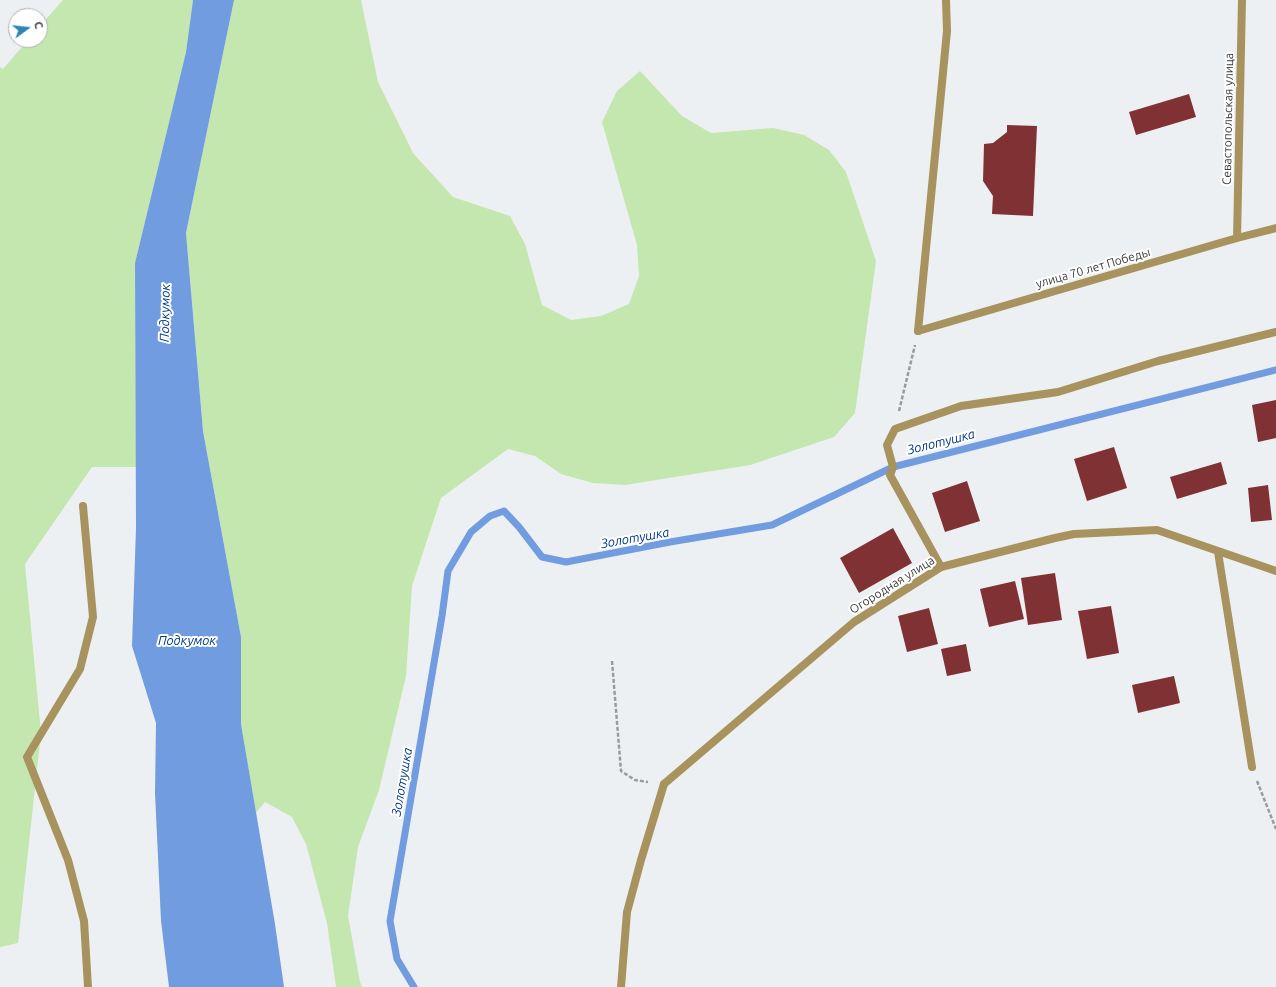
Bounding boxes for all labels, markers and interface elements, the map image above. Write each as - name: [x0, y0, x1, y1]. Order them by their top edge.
- north arrow: [8, 8, 48, 48]
- text: С: [32, 20, 45, 30]
- street label: Севастопольская улица: [1220, 53, 1236, 185]
- street label: улица 70 лет Победы: [1034, 245, 1152, 291]
- water label: Подкумок: [157, 284, 173, 342]
- water label: Золотушка: [906, 426, 976, 458]
- water label: Золотушка: [600, 524, 670, 552]
- street label: Огородная улица: [847, 553, 937, 617]
- water label: Подкумок: [158, 633, 216, 649]
- water label: Золотушка: [388, 747, 416, 817]

